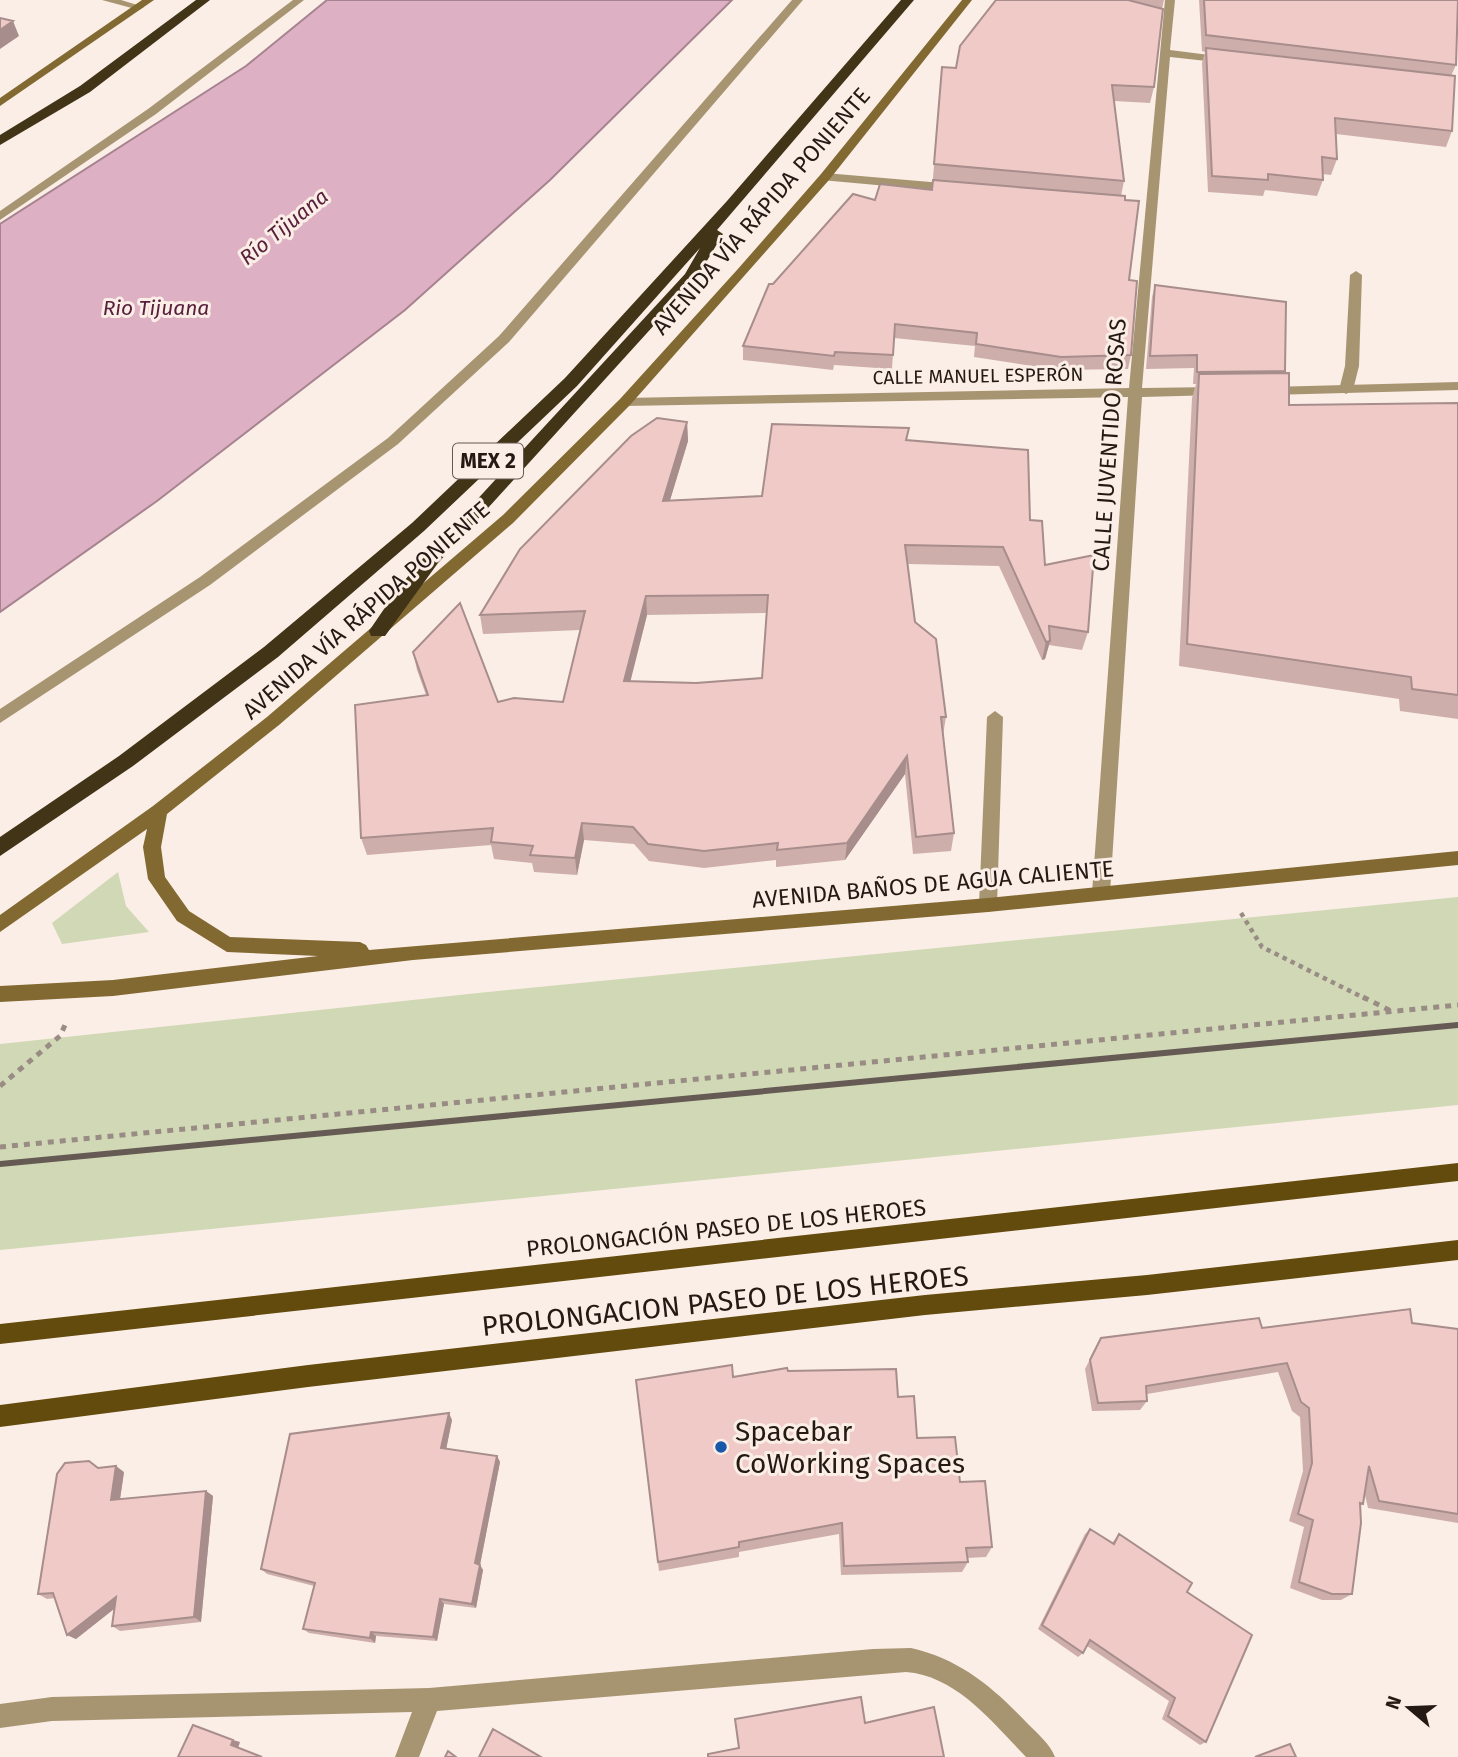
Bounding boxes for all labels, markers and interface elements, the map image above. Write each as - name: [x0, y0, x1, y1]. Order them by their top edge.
- street label: AVENIDA VÍA RÁPIDA PONIENTE: [645, 81, 876, 340]
- water label: Río Tijuana: [234, 183, 334, 271]
- water label: Rio Tijuana: [103, 295, 209, 321]
- street label: CALLE JUVENTIDO ROSAS: [1086, 317, 1132, 573]
- street label: CALLE MANUEL ESPERÓN: [873, 363, 1083, 389]
- road number: MEX 2: [453, 444, 523, 478]
- street label: AVENIDA VÍA RÁPIDA PONIENTE: [236, 494, 495, 725]
- street label: AVENIDA BAÑOS DE AGUA CALIENTE: [751, 854, 1115, 914]
- street label: PROLONGACIÓN PASEO DE LOS HEROES: [525, 1192, 927, 1263]
- street label: PROLONGACION PASEO DE LOS HEROES: [480, 1259, 970, 1343]
- place label: Spacebar CoWorking Spaces: [735, 1415, 965, 1480]
- marker: Spacebar CoWorking Spaces: [713, 1439, 729, 1455]
- north arrow: [1374, 1673, 1444, 1743]
- text: N: [1380, 1693, 1406, 1712]

